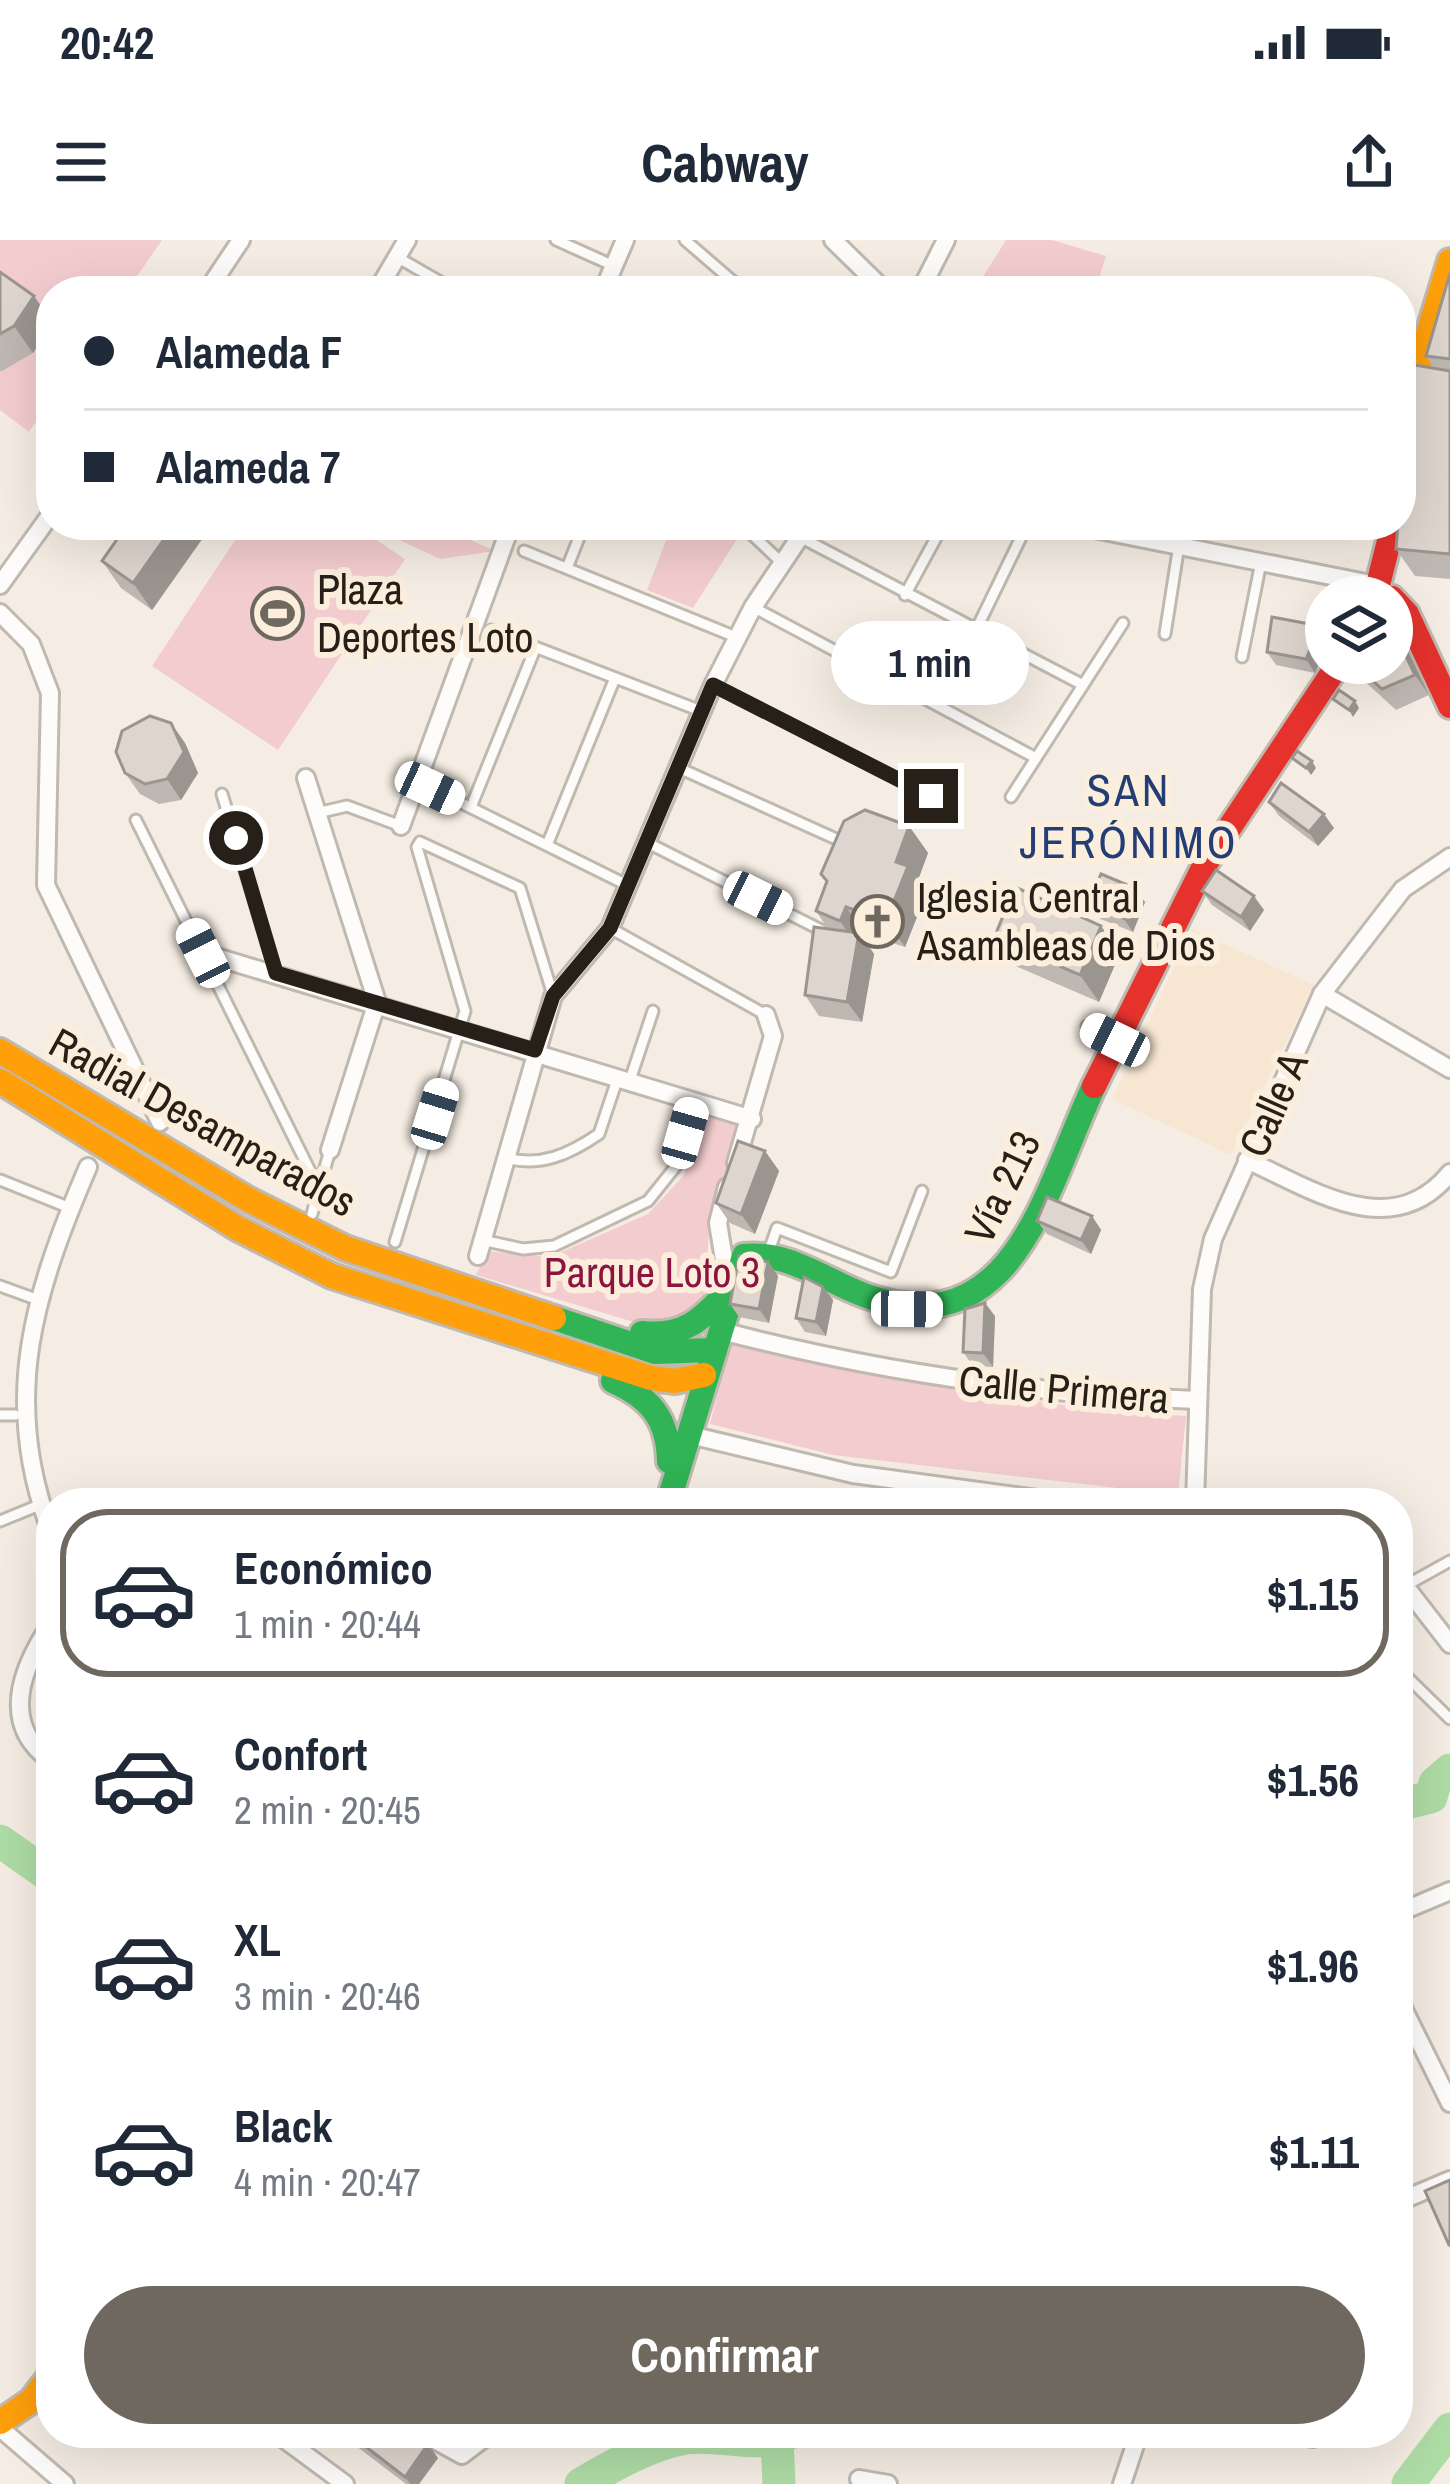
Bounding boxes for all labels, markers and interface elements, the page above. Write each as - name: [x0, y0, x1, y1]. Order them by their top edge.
- text: 20:42: [60, 12, 154, 73]
- text: Cabway: [641, 126, 809, 199]
- icon: menu: [48, 129, 114, 195]
- icon: share: [1336, 129, 1402, 195]
- text: Alameda F: [156, 321, 343, 382]
- text: Alameda 7: [156, 436, 341, 497]
- place label: Plaza Deportes Loto: [317, 561, 533, 665]
- map controls: [1305, 576, 1413, 684]
- button: layers: [1305, 576, 1413, 684]
- sports icon: Plaza Deportes Loto: [250, 585, 306, 641]
- callout: 1 min: [832, 622, 1030, 706]
- text: 1 min: [888, 637, 972, 689]
- car: [390, 756, 470, 820]
- district label: SAN JERÓNIMO: [1020, 759, 1238, 872]
- route end: [904, 769, 958, 823]
- route start: [209, 811, 263, 865]
- car: [718, 866, 798, 930]
- place label: Iglesia Central Asambleas de Dios: [916, 869, 1216, 973]
- church icon: Iglesia Central Asambleas de Dios: [850, 893, 906, 949]
- car: [171, 913, 235, 993]
- car: [1075, 1008, 1155, 1072]
- street label: Radial Desamparados: [40, 1014, 366, 1230]
- street label: Calle A: [1225, 1042, 1321, 1165]
- car: [407, 1074, 463, 1154]
- car: [658, 1093, 712, 1173]
- street label: Vía 213: [951, 1122, 1053, 1252]
- park label: Parque Loto 3: [544, 1244, 760, 1300]
- car: [871, 1290, 943, 1328]
- street label: Calle Primera: [957, 1352, 1171, 1426]
- text: Económico: [234, 1537, 433, 1598]
- icon: car: [90, 1539, 198, 1647]
- text: $1.15: [1267, 1563, 1359, 1624]
- text: 1 min · 20:44: [234, 1598, 421, 1650]
- text: Confort: [234, 1723, 367, 1784]
- icon: car: [90, 1725, 198, 1833]
- text: $1.56: [1267, 1749, 1359, 1810]
- text: 2 min · 20:45: [234, 1784, 421, 1836]
- text: XL: [234, 1909, 281, 1970]
- icon: car: [90, 1911, 198, 2019]
- text: $1.96: [1267, 1935, 1359, 1996]
- text: 3 min · 20:46: [234, 1970, 421, 2022]
- text: Black: [234, 2095, 332, 2156]
- icon: car: [90, 2097, 198, 2205]
- text: $1.11: [1269, 2121, 1359, 2182]
- text: 4 min · 20:47: [234, 2156, 421, 2208]
- button: Confirmar: [84, 2286, 1365, 2424]

